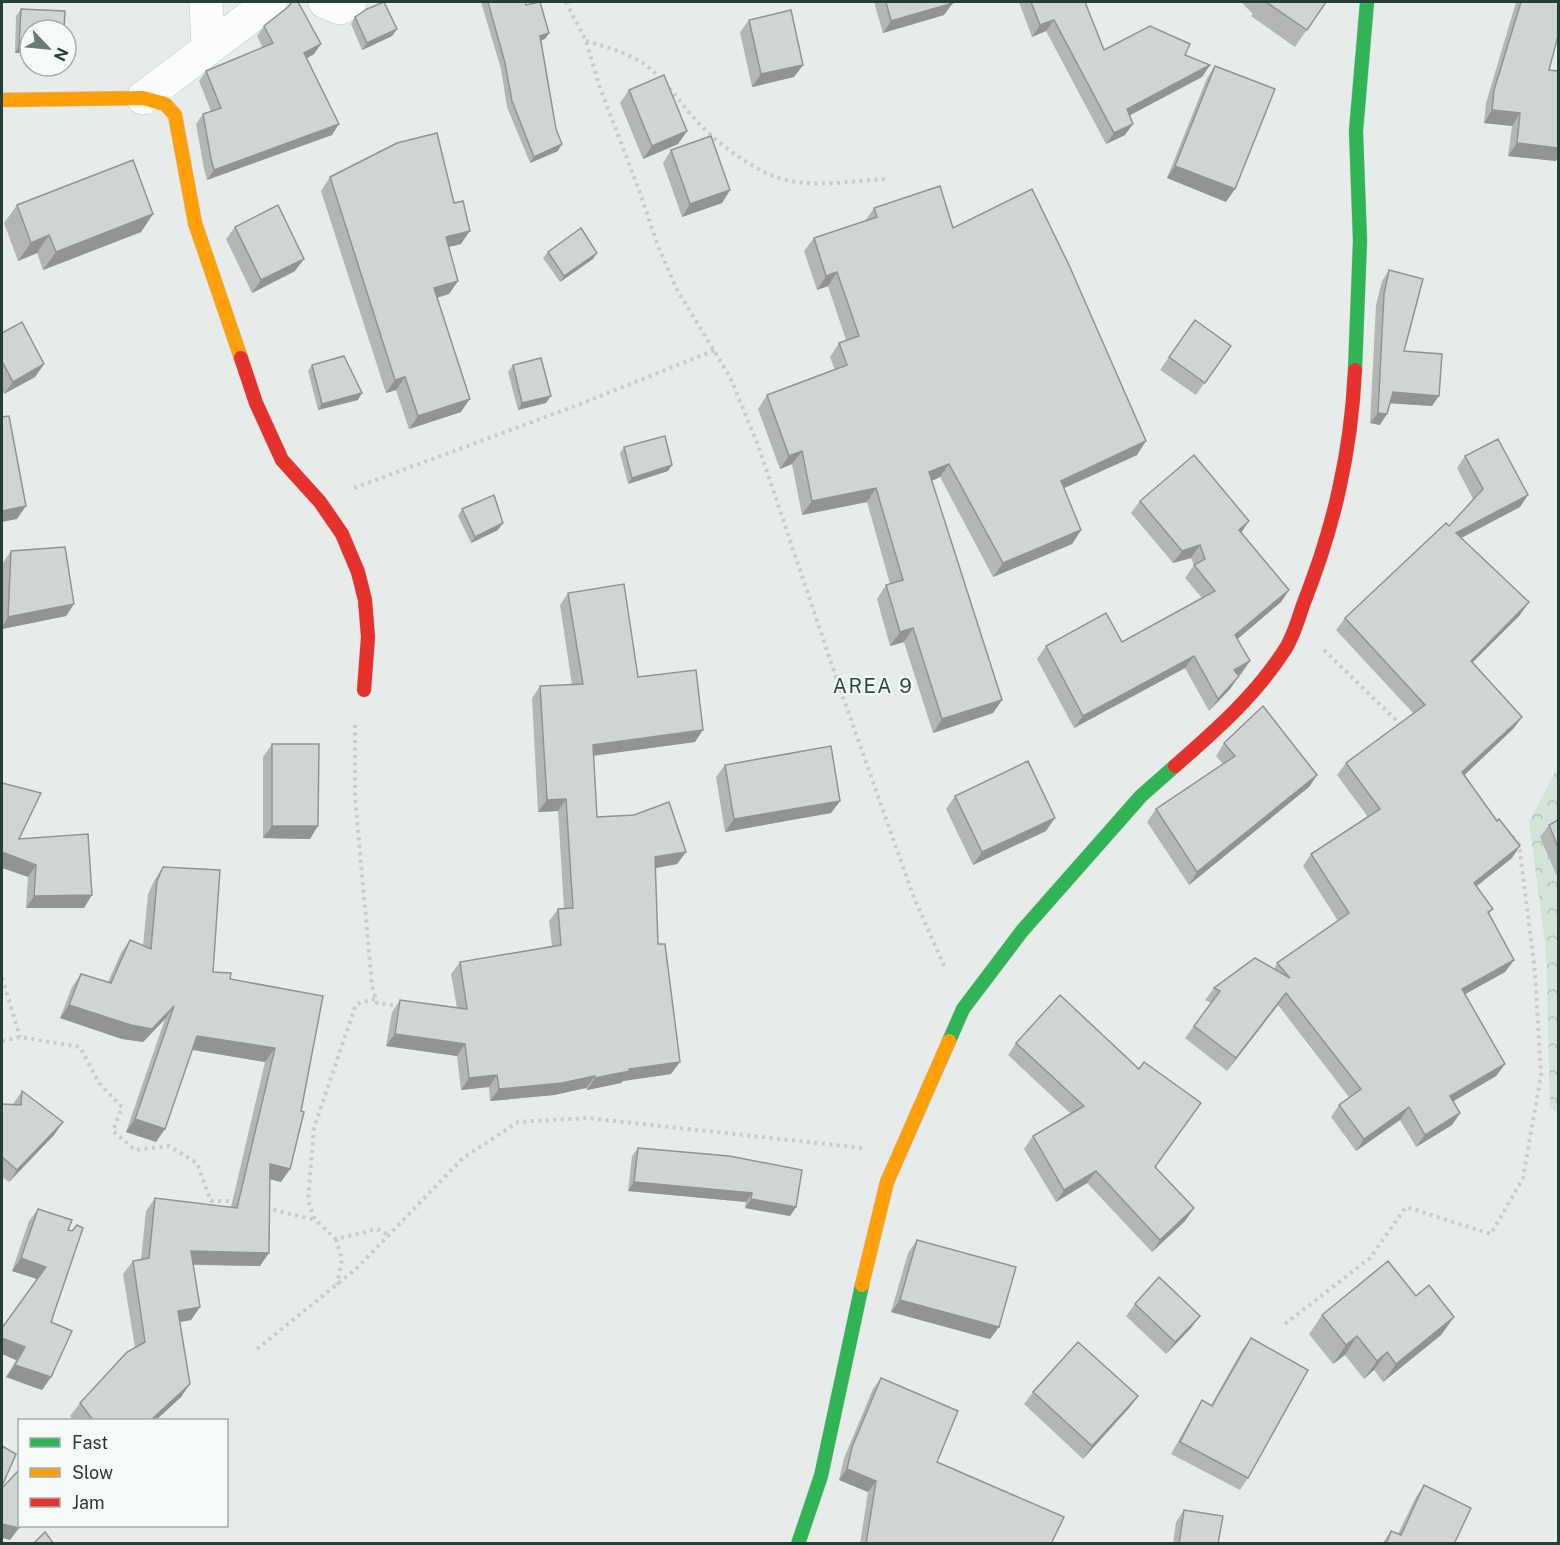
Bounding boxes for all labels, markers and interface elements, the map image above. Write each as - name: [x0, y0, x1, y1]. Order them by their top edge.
- north arrow: [18, 18, 78, 78]
- text: N: [50, 45, 72, 64]
- district label: AREA 9: [833, 674, 913, 698]
- legend: [18, 1419, 228, 1527]
- text: Fast: [72, 1432, 108, 1453]
- text: Slow: [72, 1462, 113, 1483]
- text: Jam: [72, 1492, 105, 1513]

